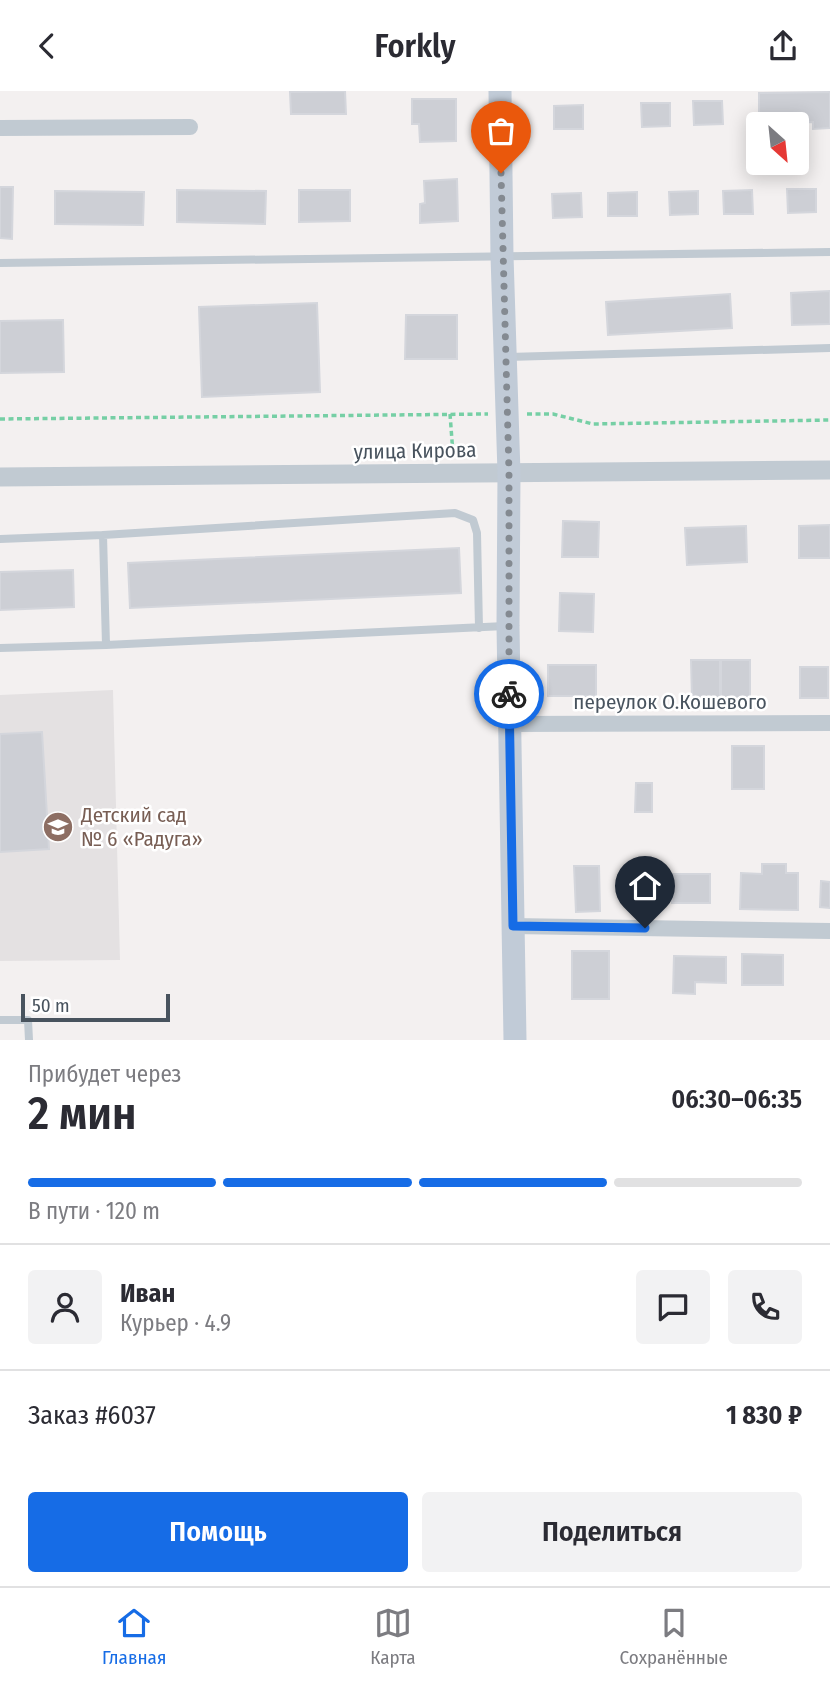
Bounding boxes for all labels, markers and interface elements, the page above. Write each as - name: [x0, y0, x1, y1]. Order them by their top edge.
- icon: back: [28, 27, 66, 65]
- text: Forkly: [375, 27, 455, 65]
- icon: share: [764, 27, 802, 65]
- pin: [471, 101, 531, 173]
- icon: bag: [482, 112, 520, 150]
- north arrow: [746, 112, 808, 175]
- map controls: [746, 112, 809, 175]
- street label: улица Кирова: [353, 437, 477, 465]
- courier: [474, 659, 544, 729]
- icon: bike: [490, 675, 528, 713]
- street label: переулок О.Кошевого: [573, 689, 767, 715]
- place label: Детский сад № 6 «Радуга»: [80, 802, 203, 852]
- school or university icon: Детский сад № 6 «Радуга»: [41, 810, 75, 844]
- pin: [615, 856, 675, 928]
- icon: home: [626, 867, 664, 905]
- scale bar: [21, 991, 170, 1023]
- text: 50 m: [32, 994, 70, 1017]
- text: Прибудет через: [28, 1060, 181, 1088]
- text: 06:30–06:35: [671, 1084, 802, 1115]
- text: 2 мин: [28, 1086, 136, 1141]
- text: В пути · 120 m: [28, 1197, 160, 1225]
- button: person: [28, 1270, 102, 1344]
- button: chat: [636, 1270, 710, 1344]
- button: phone: [728, 1270, 802, 1344]
- text: Иван: [120, 1278, 175, 1309]
- text: Курьер · 4.9: [120, 1309, 231, 1337]
- text: Заказ #6037: [28, 1400, 156, 1431]
- text: 1 830 ₽: [726, 1400, 802, 1431]
- button: Помощь: [28, 1492, 408, 1572]
- button: Поделиться: [422, 1492, 802, 1572]
- tab: Главная: [102, 1604, 166, 1669]
- tab: Карта: [370, 1604, 416, 1669]
- tab: Сохранённые: [620, 1604, 728, 1669]

